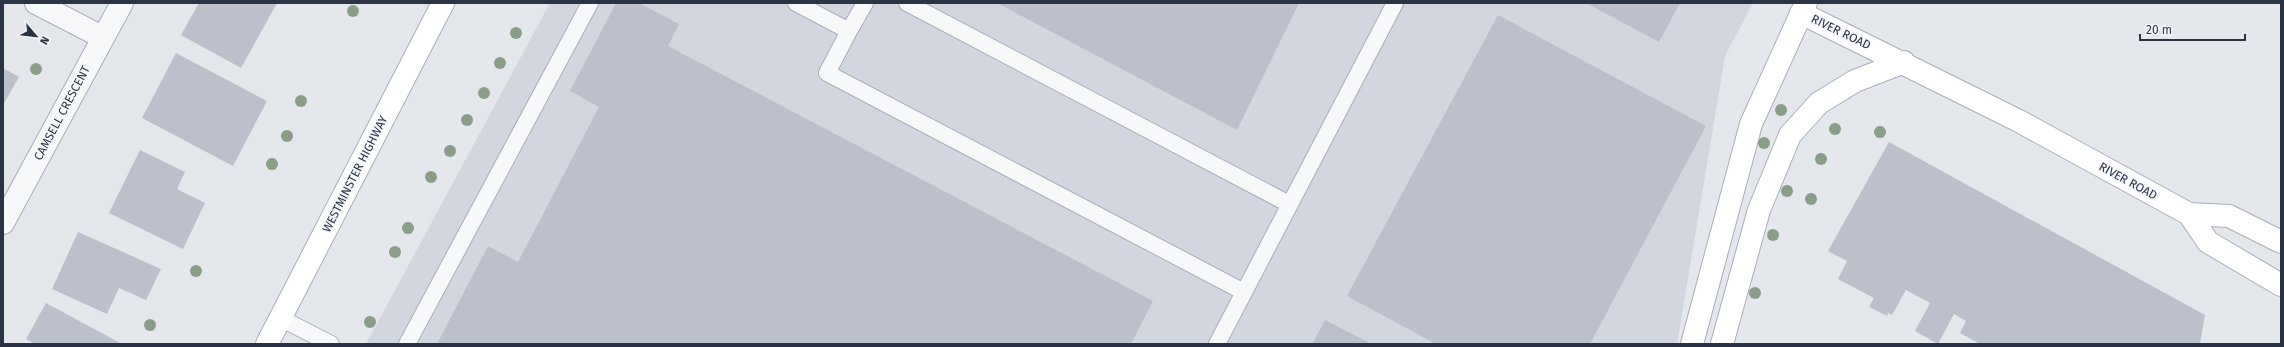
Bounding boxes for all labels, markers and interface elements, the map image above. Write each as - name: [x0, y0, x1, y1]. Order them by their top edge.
- street label: RIVER ROAD: [1809, 12, 1873, 52]
- north arrow: [16, 16, 56, 56]
- scale bar: [2140, 16, 2245, 42]
- text: 20 m: [2146, 23, 2172, 37]
- text: N: [37, 34, 52, 47]
- street label: CAMSELL CRESCENT: [31, 63, 93, 163]
- street label: WESTMINSTER HIGHWAY: [319, 113, 391, 235]
- street label: RIVER ROAD: [2096, 159, 2160, 203]

